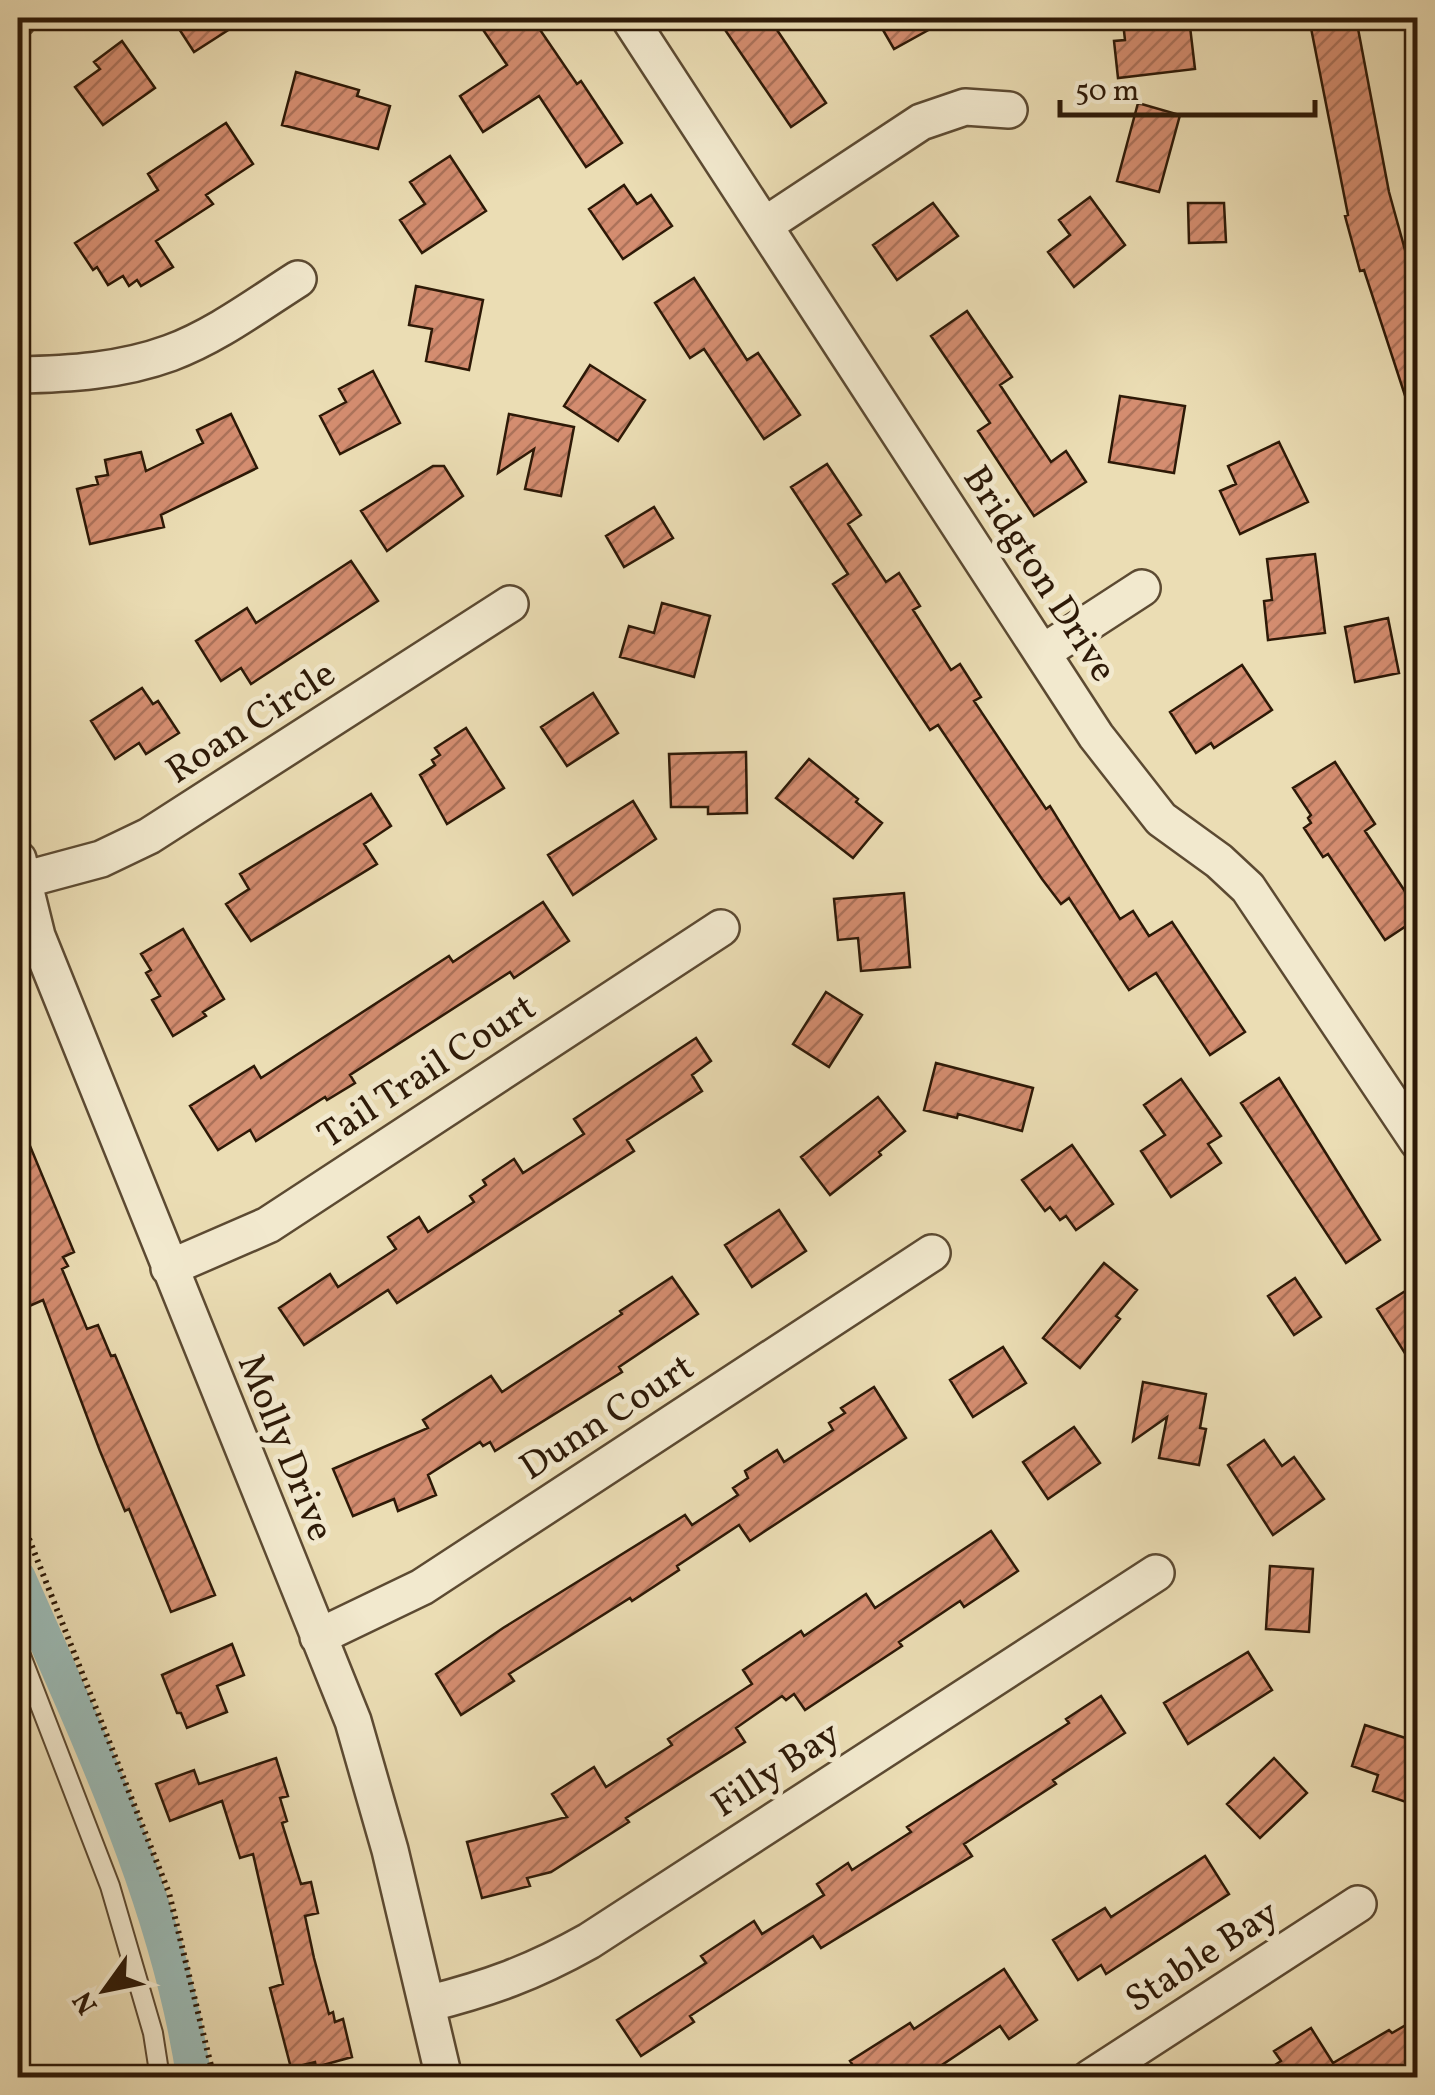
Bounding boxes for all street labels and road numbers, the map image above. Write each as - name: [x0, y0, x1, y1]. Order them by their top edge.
- street label: Bridgton Drive: [948, 456, 1128, 693]
- street label: Roan Circle: [157, 649, 347, 799]
- street label: Tail Trail Court: [309, 983, 547, 1163]
- street label: Dunn Court: [510, 1343, 705, 1495]
- street label: Molly Drive: [222, 1347, 345, 1550]
- street label: Filly Bay: [702, 1710, 851, 1832]
- street label: Stable Bay: [1116, 1889, 1290, 2027]

